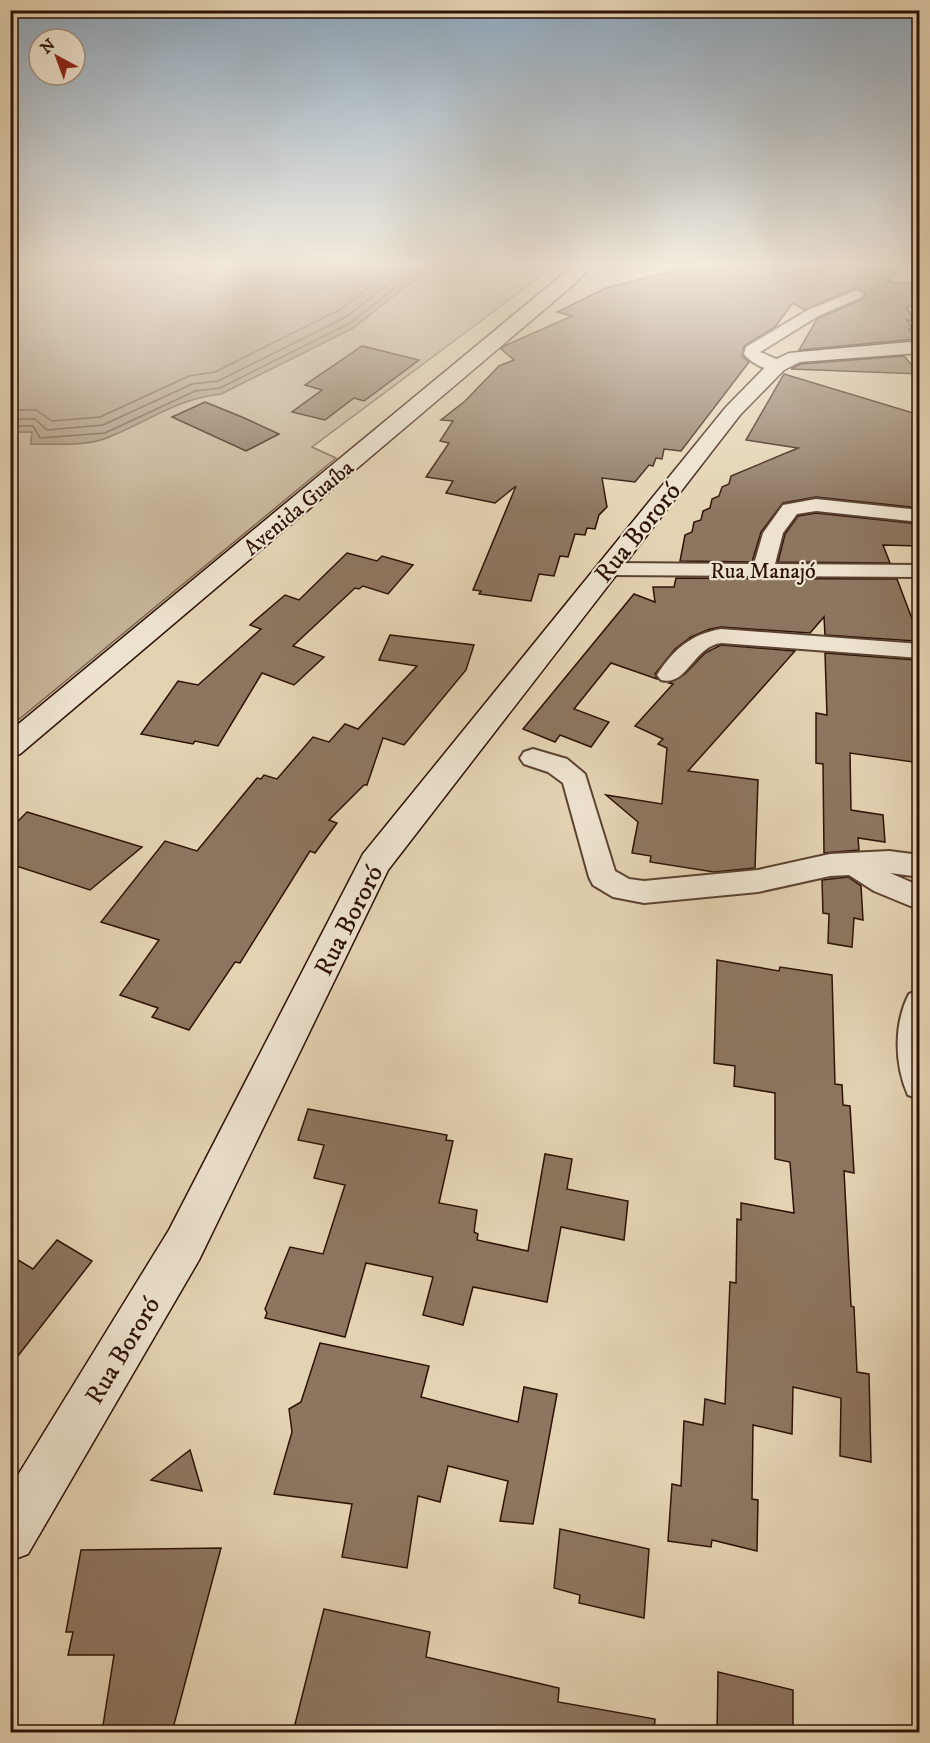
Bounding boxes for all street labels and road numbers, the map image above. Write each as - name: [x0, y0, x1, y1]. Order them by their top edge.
- street label: Avenida Guaíba: [239, 454, 360, 562]
- street label: Rua Bororó: [588, 476, 689, 590]
- street label: Rua Manajó: [710, 558, 816, 585]
- street label: Rua Bororó: [307, 860, 391, 982]
- street label: Rua Bororó: [78, 1291, 168, 1411]

